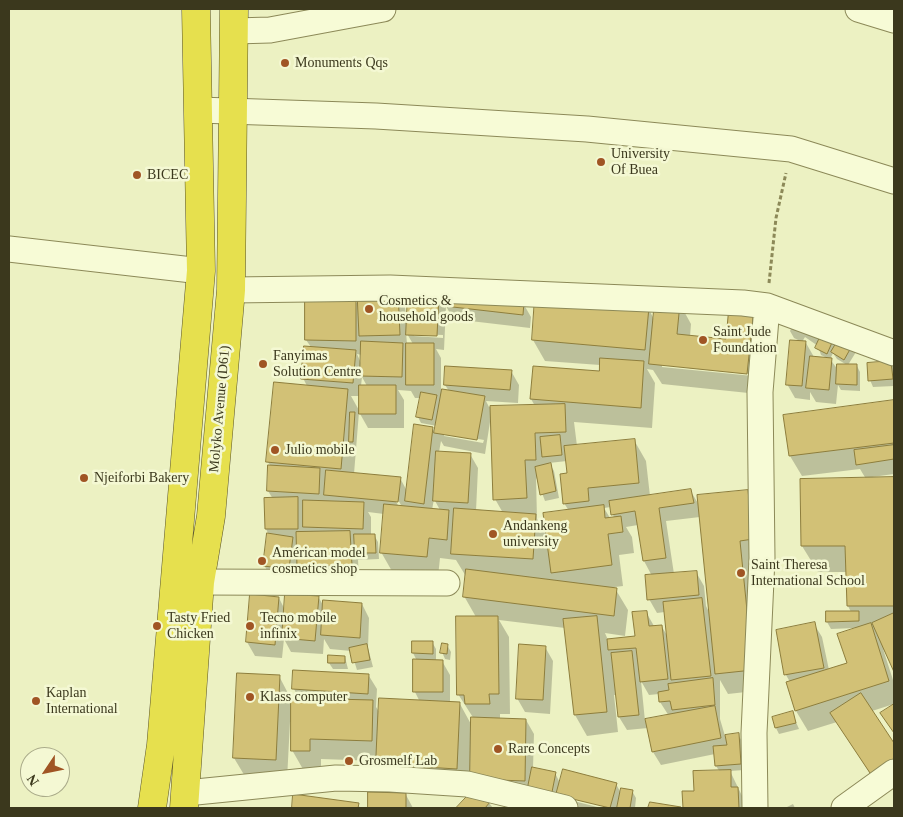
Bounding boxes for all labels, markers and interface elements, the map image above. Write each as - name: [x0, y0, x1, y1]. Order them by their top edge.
- place label: Monuments Qqs: [295, 55, 388, 71]
- marker: Monuments Qqs: [279, 57, 291, 69]
- place label: University Of Buea: [611, 146, 670, 178]
- marker: University Of Buea: [595, 156, 607, 168]
- place label: BICEC: [147, 167, 188, 183]
- marker: BICEC: [131, 169, 143, 181]
- place label: Cosmetics & household goods: [379, 293, 473, 326]
- marker: Cosmetics & household goods: [363, 303, 375, 315]
- place label: Saint Jude Foundation: [713, 324, 777, 357]
- marker: Saint Jude Foundation: [697, 334, 709, 346]
- street label: Molyko Avenue (D61): [206, 345, 234, 473]
- place label: Fanyimas Solution Centre: [273, 348, 361, 381]
- marker: Fanyimas Solution Centre: [257, 358, 269, 370]
- place label: Julio mobile: [285, 442, 355, 458]
- marker: Julio mobile: [269, 444, 281, 456]
- place label: Njeiforbi Bakery: [94, 470, 189, 486]
- marker: Njeiforbi Bakery: [78, 472, 90, 484]
- place label: Andankeng university: [503, 518, 568, 550]
- marker: Andankeng university: [487, 528, 499, 540]
- place label: Américan model cosmetics shop: [272, 545, 366, 578]
- marker: Américan model cosmetics shop: [256, 555, 268, 567]
- place label: Saint Theresa International School: [751, 557, 865, 590]
- marker: Saint Theresa International School: [735, 567, 747, 579]
- place label: Tasty Fried Chicken: [167, 610, 230, 642]
- place label: Tecno mobile infinix: [260, 610, 336, 642]
- marker: Tasty Fried Chicken: [151, 620, 163, 632]
- marker: Tecno mobile infinix: [244, 620, 256, 632]
- place label: Kaplan International: [46, 685, 118, 718]
- place label: Klass computer: [260, 689, 347, 705]
- marker: Klass computer: [244, 691, 256, 703]
- marker: Kaplan International: [30, 695, 42, 707]
- place label: Rare Concepts: [508, 741, 590, 757]
- marker: Rare Concepts: [492, 743, 504, 755]
- north arrow: [20, 747, 70, 797]
- place label: Grosmelf Lab: [359, 753, 437, 769]
- marker: Grosmelf Lab: [343, 755, 355, 767]
- text: N: [24, 772, 42, 788]

